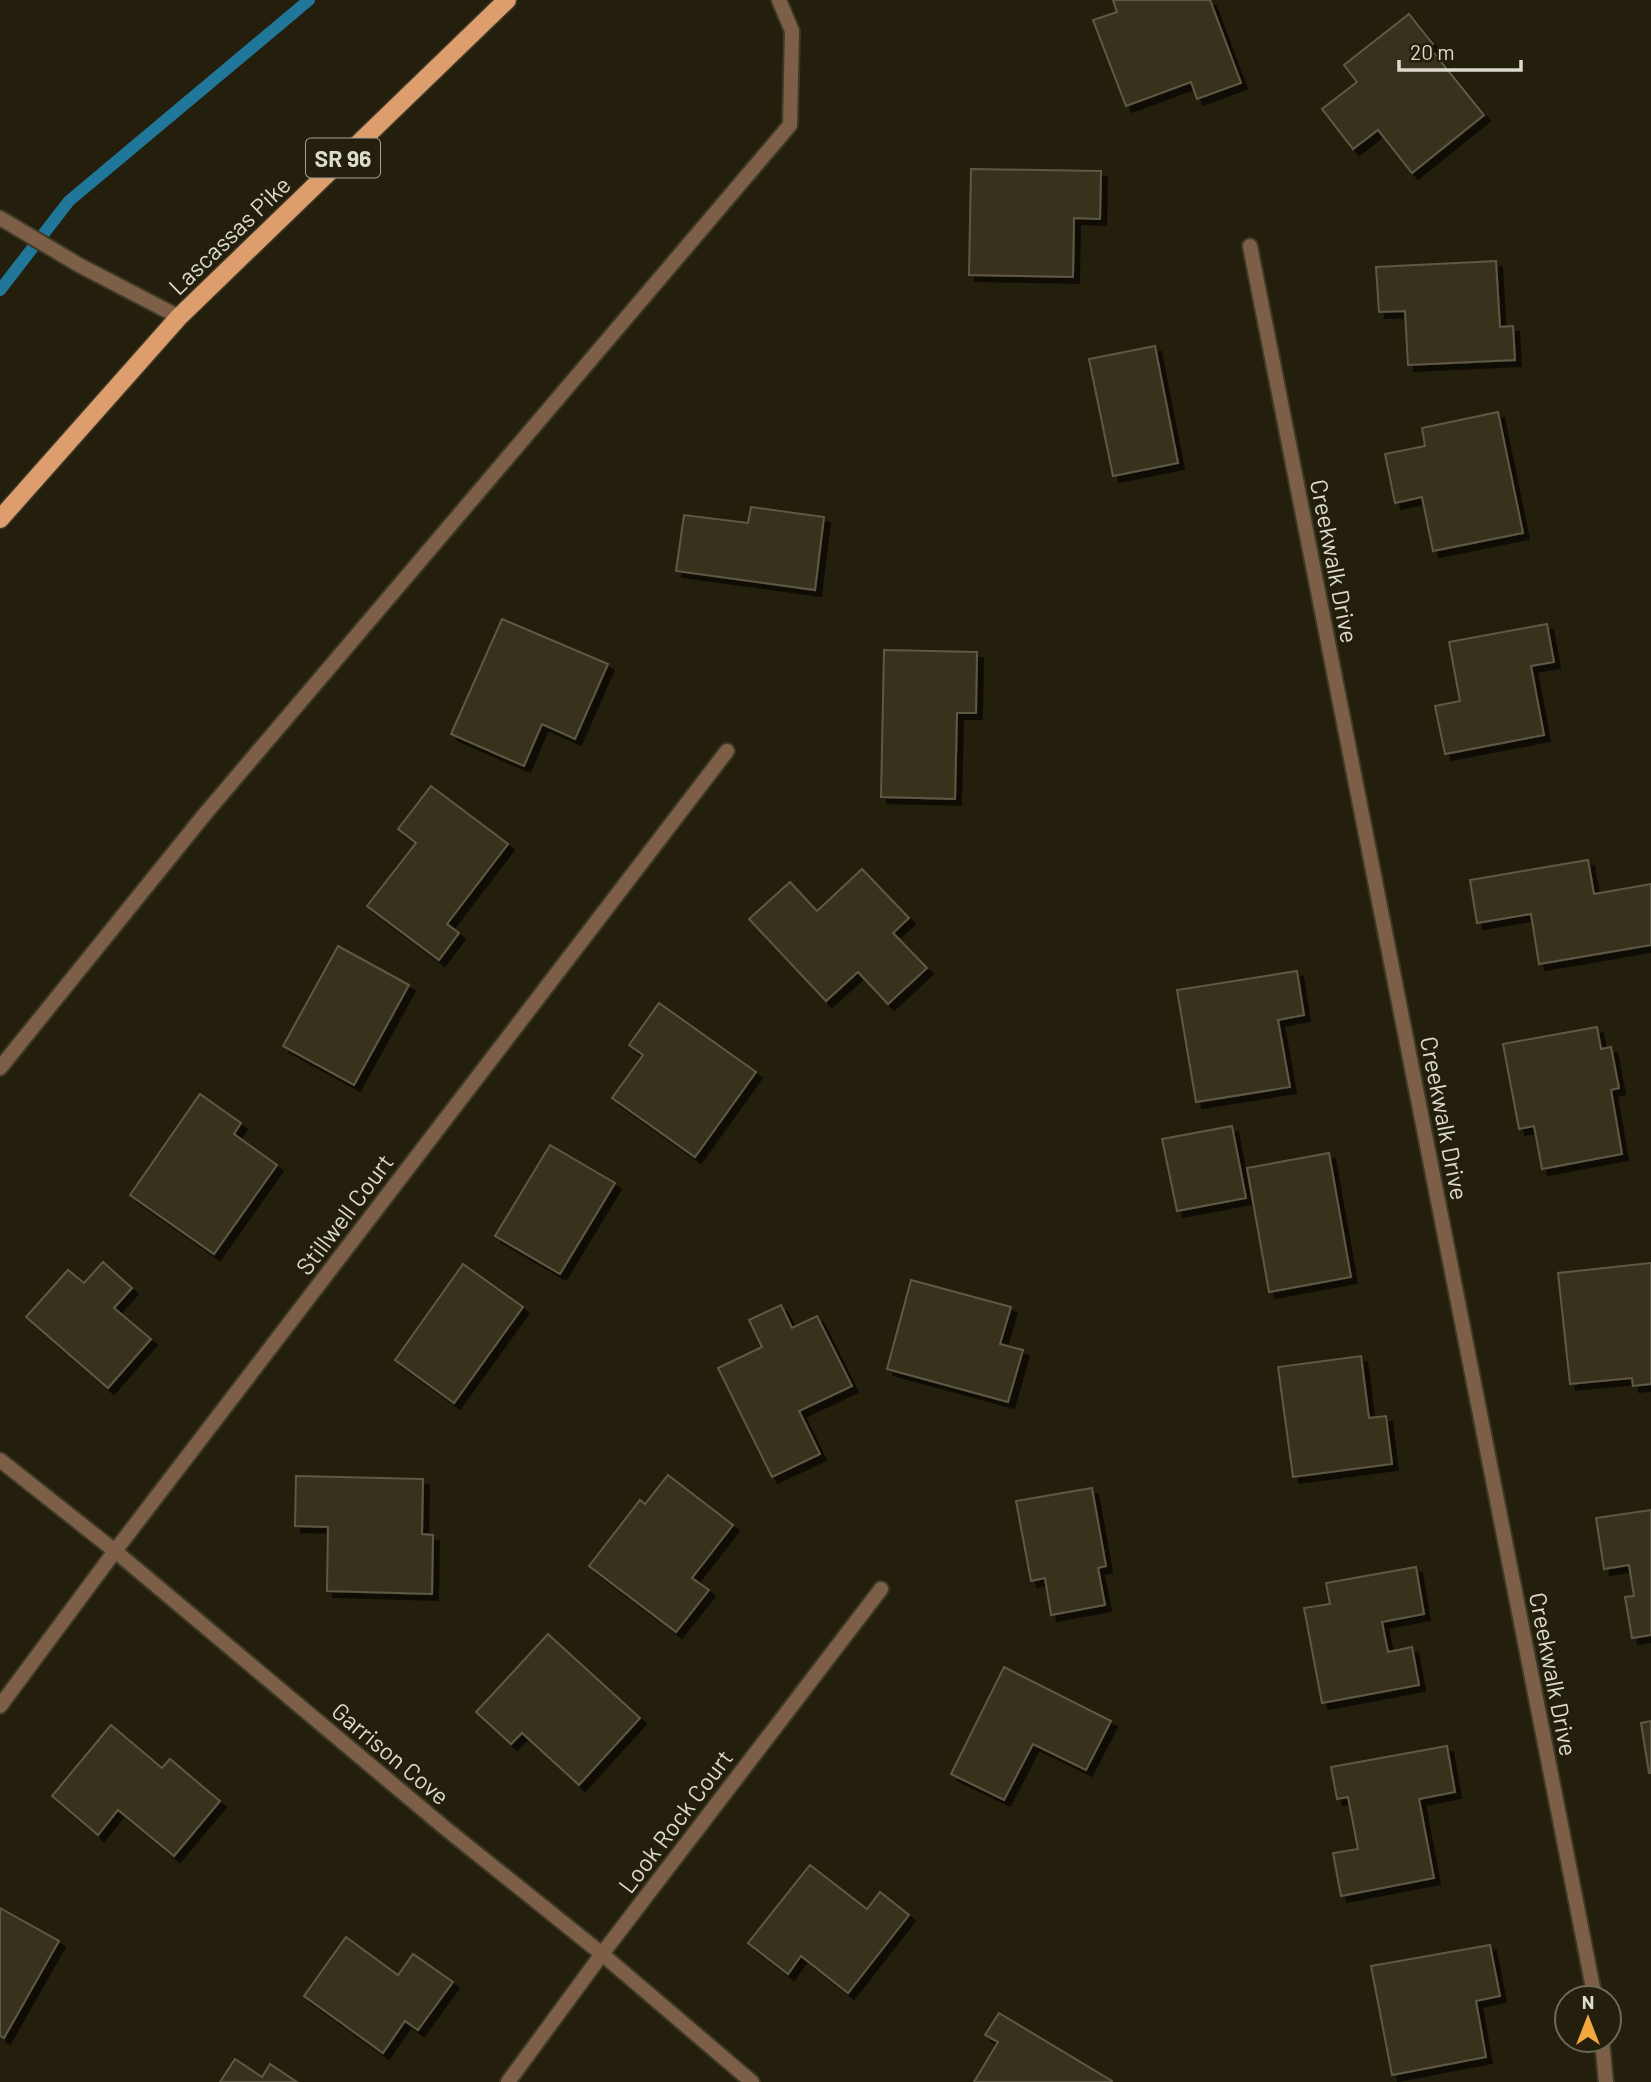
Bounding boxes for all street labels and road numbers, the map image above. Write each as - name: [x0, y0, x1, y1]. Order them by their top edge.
- road number: SR 96: [306, 139, 380, 178]
- street label: Lascassas Pike: [162, 170, 296, 300]
- street label: Creekwalk Drive: [1305, 477, 1365, 645]
- street label: Creekwalk Drive: [1415, 1034, 1475, 1202]
- street label: Stillwell Court: [289, 1148, 399, 1280]
- street label: Creekwalk Drive: [1524, 1590, 1584, 1758]
- street label: Garrison Cove: [327, 1696, 455, 1810]
- street label: Look Rock Court: [612, 1744, 738, 1898]

